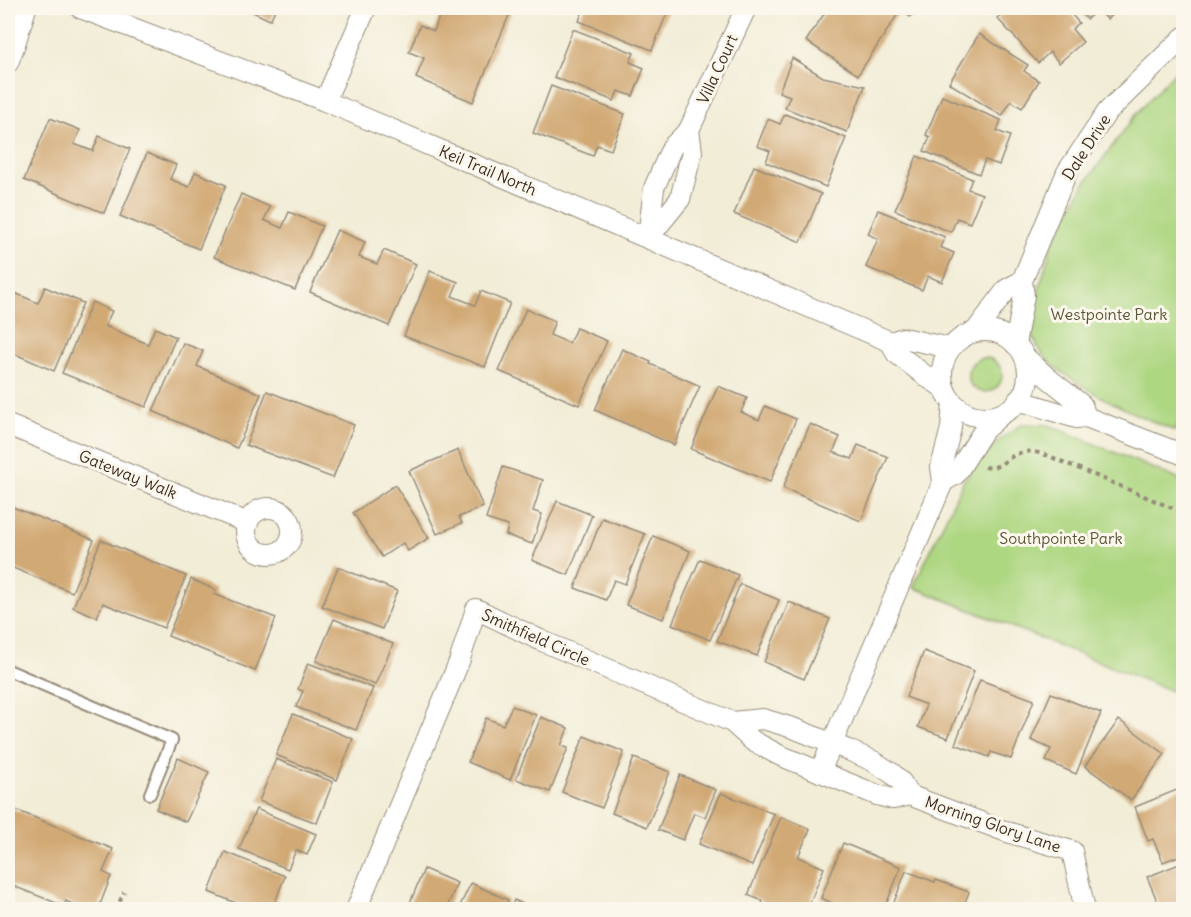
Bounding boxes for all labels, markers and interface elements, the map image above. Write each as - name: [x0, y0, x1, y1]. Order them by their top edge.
- street label: Villa Court: [692, 31, 742, 107]
- street label: Dale Drive: [1057, 110, 1115, 184]
- street label: Keil Trail North: [436, 140, 540, 200]
- park label: Westpointe Park: [1051, 304, 1167, 324]
- street label: Gateway Walk: [76, 445, 180, 503]
- park label: Southpointe Park: [999, 528, 1123, 548]
- street label: Smithfield Circle: [479, 604, 593, 670]
- street label: Morning Glory Lane: [922, 791, 1064, 857]

